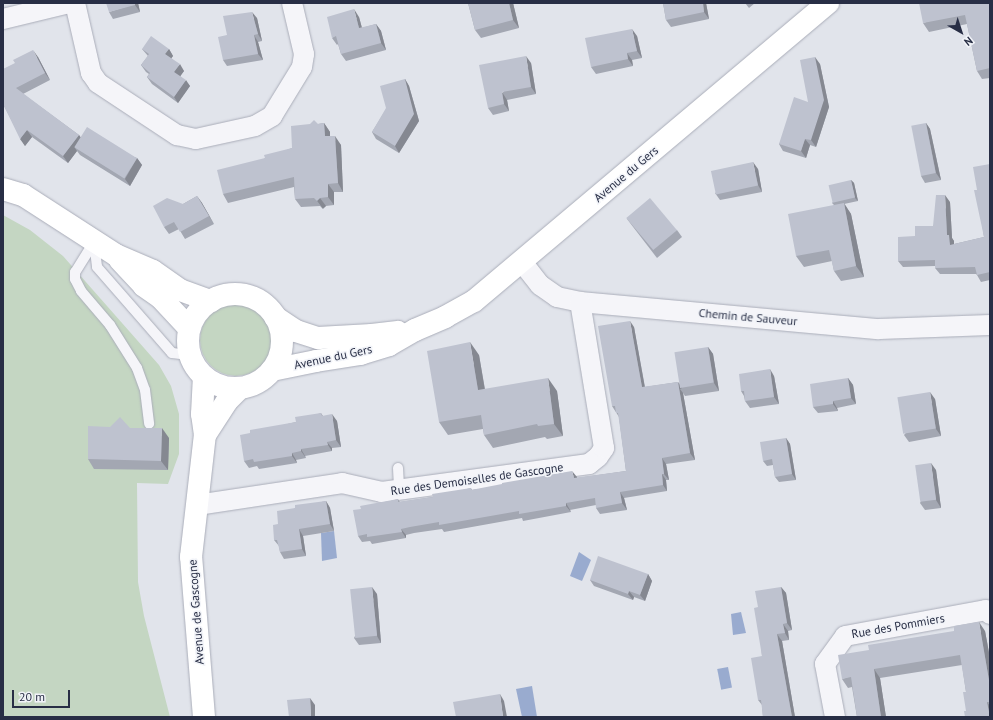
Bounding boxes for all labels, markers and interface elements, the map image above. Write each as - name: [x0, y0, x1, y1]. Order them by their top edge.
- north arrow: [941, 12, 981, 52]
- text: N: [961, 34, 976, 49]
- street label: Avenue du Gers: [591, 143, 661, 205]
- street label: Chemin de Sauveur: [698, 306, 798, 328]
- street label: Avenue du Gers: [293, 342, 373, 372]
- street label: Rue des Demoiselles de Gascogne: [390, 460, 564, 498]
- street label: Avenue de Gascogne: [185, 559, 207, 665]
- street label: Rue des Pommiers: [850, 611, 946, 641]
- scale bar: [14, 682, 72, 708]
- text: 20 m: [19, 689, 45, 704]

